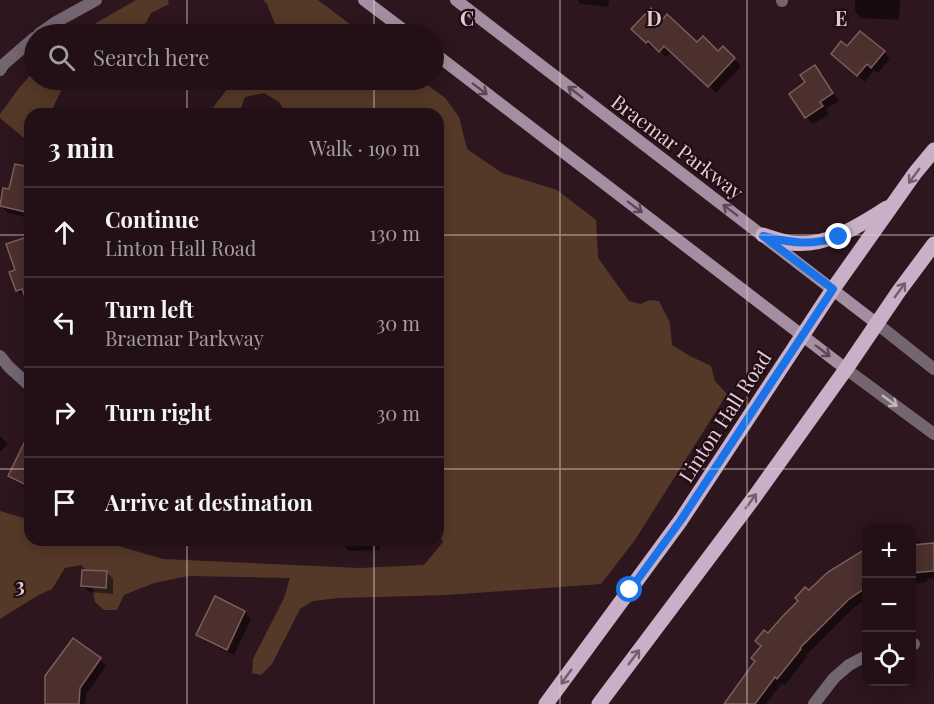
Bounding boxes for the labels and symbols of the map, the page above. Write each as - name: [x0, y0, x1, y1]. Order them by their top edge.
- text: C: [460, 4, 474, 31]
- text: D: [646, 4, 662, 31]
- text: E: [835, 4, 847, 31]
- one-way arrow: [472, 82, 488, 95]
- one-way arrow: [568, 85, 584, 98]
- street label: Braemar Parkway: [606, 87, 750, 205]
- one-way arrow: [907, 168, 920, 184]
- one-way arrow: [627, 201, 643, 214]
- one-way arrow: [723, 204, 739, 217]
- route end: [825, 223, 851, 249]
- one-way arrow: [893, 282, 906, 298]
- street label: Linton Hall Road: [671, 345, 777, 487]
- one-way arrow: [815, 345, 831, 358]
- one-way arrow: [882, 395, 898, 408]
- one-way arrow: [745, 493, 757, 509]
- text: 3: [15, 571, 25, 598]
- route start: [616, 576, 642, 602]
- one-way arrow: [628, 650, 641, 666]
- one-way arrow: [560, 669, 572, 685]

